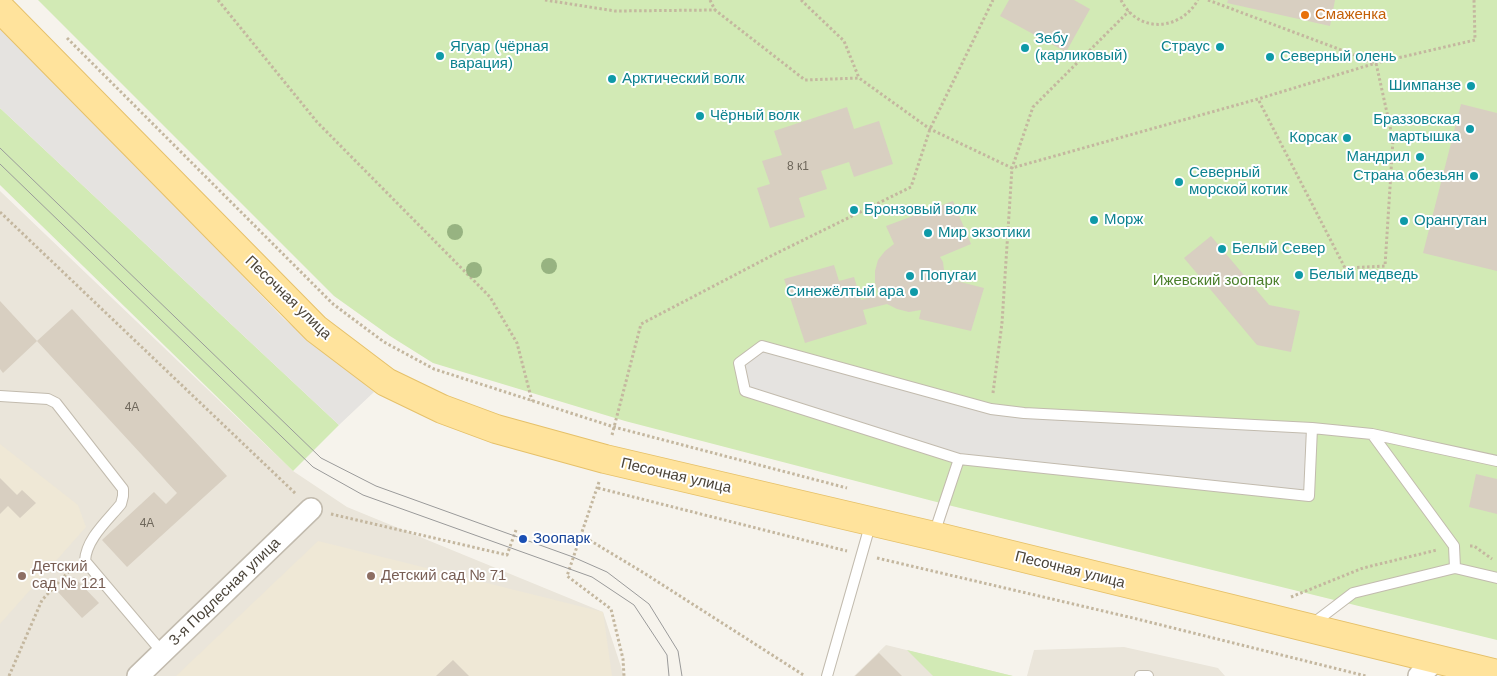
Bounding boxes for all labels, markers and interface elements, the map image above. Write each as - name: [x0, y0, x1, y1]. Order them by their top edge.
- place label: Смаженка: [1315, 6, 1386, 24]
- marker: Смаженка: [1299, 9, 1311, 21]
- place label: Зебу (карликовый): [1035, 30, 1127, 65]
- place label: Ягуар (чёрная варация): [450, 38, 549, 73]
- place label: Страус: [1161, 38, 1210, 56]
- marker: Страус: [1214, 41, 1226, 53]
- marker: Зебу (карликовый): [1019, 42, 1031, 54]
- place label: Северный олень: [1280, 48, 1396, 66]
- marker: Ягуар (чёрная варация): [434, 50, 446, 62]
- marker: Северный олень: [1264, 51, 1276, 63]
- place label: Арктический волк: [622, 70, 745, 88]
- marker: Арктический волк: [606, 73, 618, 85]
- place label: Шимпанзе: [1389, 77, 1461, 95]
- marker: Шимпанзе: [1465, 80, 1477, 92]
- place label: Чёрный волк: [710, 107, 799, 125]
- marker: Чёрный волк: [694, 110, 706, 122]
- place label: Браззовская мартышка: [1373, 111, 1460, 146]
- marker: Браззовская мартышка: [1464, 123, 1476, 135]
- place label: Корсак: [1289, 129, 1337, 147]
- marker: Корсак: [1341, 132, 1353, 144]
- place label: Мандрил: [1346, 148, 1410, 166]
- marker: Мандрил: [1414, 151, 1426, 163]
- house number: 8 к1: [787, 160, 809, 174]
- place label: Северный морской котик: [1189, 164, 1288, 199]
- place label: Страна обезьян: [1353, 167, 1464, 185]
- marker: Страна обезьян: [1468, 170, 1480, 182]
- marker: Северный морской котик: [1173, 176, 1185, 188]
- place label: Бронзовый волк: [864, 201, 976, 219]
- marker: Бронзовый волк: [848, 204, 860, 216]
- place label: Морж: [1104, 211, 1143, 229]
- place label: Орангутан: [1414, 212, 1487, 230]
- marker: Морж: [1088, 214, 1100, 226]
- marker: Орангутан: [1398, 215, 1410, 227]
- place label: Мир экзотики: [938, 224, 1031, 242]
- marker: Мир экзотики: [922, 227, 934, 239]
- place label: Белый Север: [1232, 240, 1325, 258]
- marker: Белый Север: [1216, 243, 1228, 255]
- street label: Песочная улица: [241, 252, 335, 344]
- place label: Белый медведь: [1309, 266, 1418, 284]
- place label: Попугаи: [920, 267, 977, 285]
- marker: Белый медведь: [1293, 269, 1305, 281]
- marker: Попугаи: [904, 270, 916, 282]
- park label: Ижевский зоопарк: [1153, 272, 1279, 290]
- place label: Синежёлтый ара: [786, 283, 904, 301]
- marker: Синежёлтый ара: [908, 286, 920, 298]
- house number: 4А: [125, 401, 139, 415]
- street label: Песочная улица: [619, 455, 733, 497]
- house number: 4А: [140, 517, 154, 531]
- place label: Зоопарк: [533, 530, 590, 548]
- marker: Зоопарк: [517, 533, 529, 545]
- street label: 3-я Подлесная улица: [166, 534, 284, 650]
- street label: Песочная улица: [1013, 548, 1127, 592]
- place label: Детский сад № 121: [32, 558, 106, 593]
- place label: Детский сад № 71: [381, 567, 506, 585]
- marker: Детский сад № 121: [16, 570, 28, 582]
- marker: Детский сад № 71: [365, 570, 377, 582]

